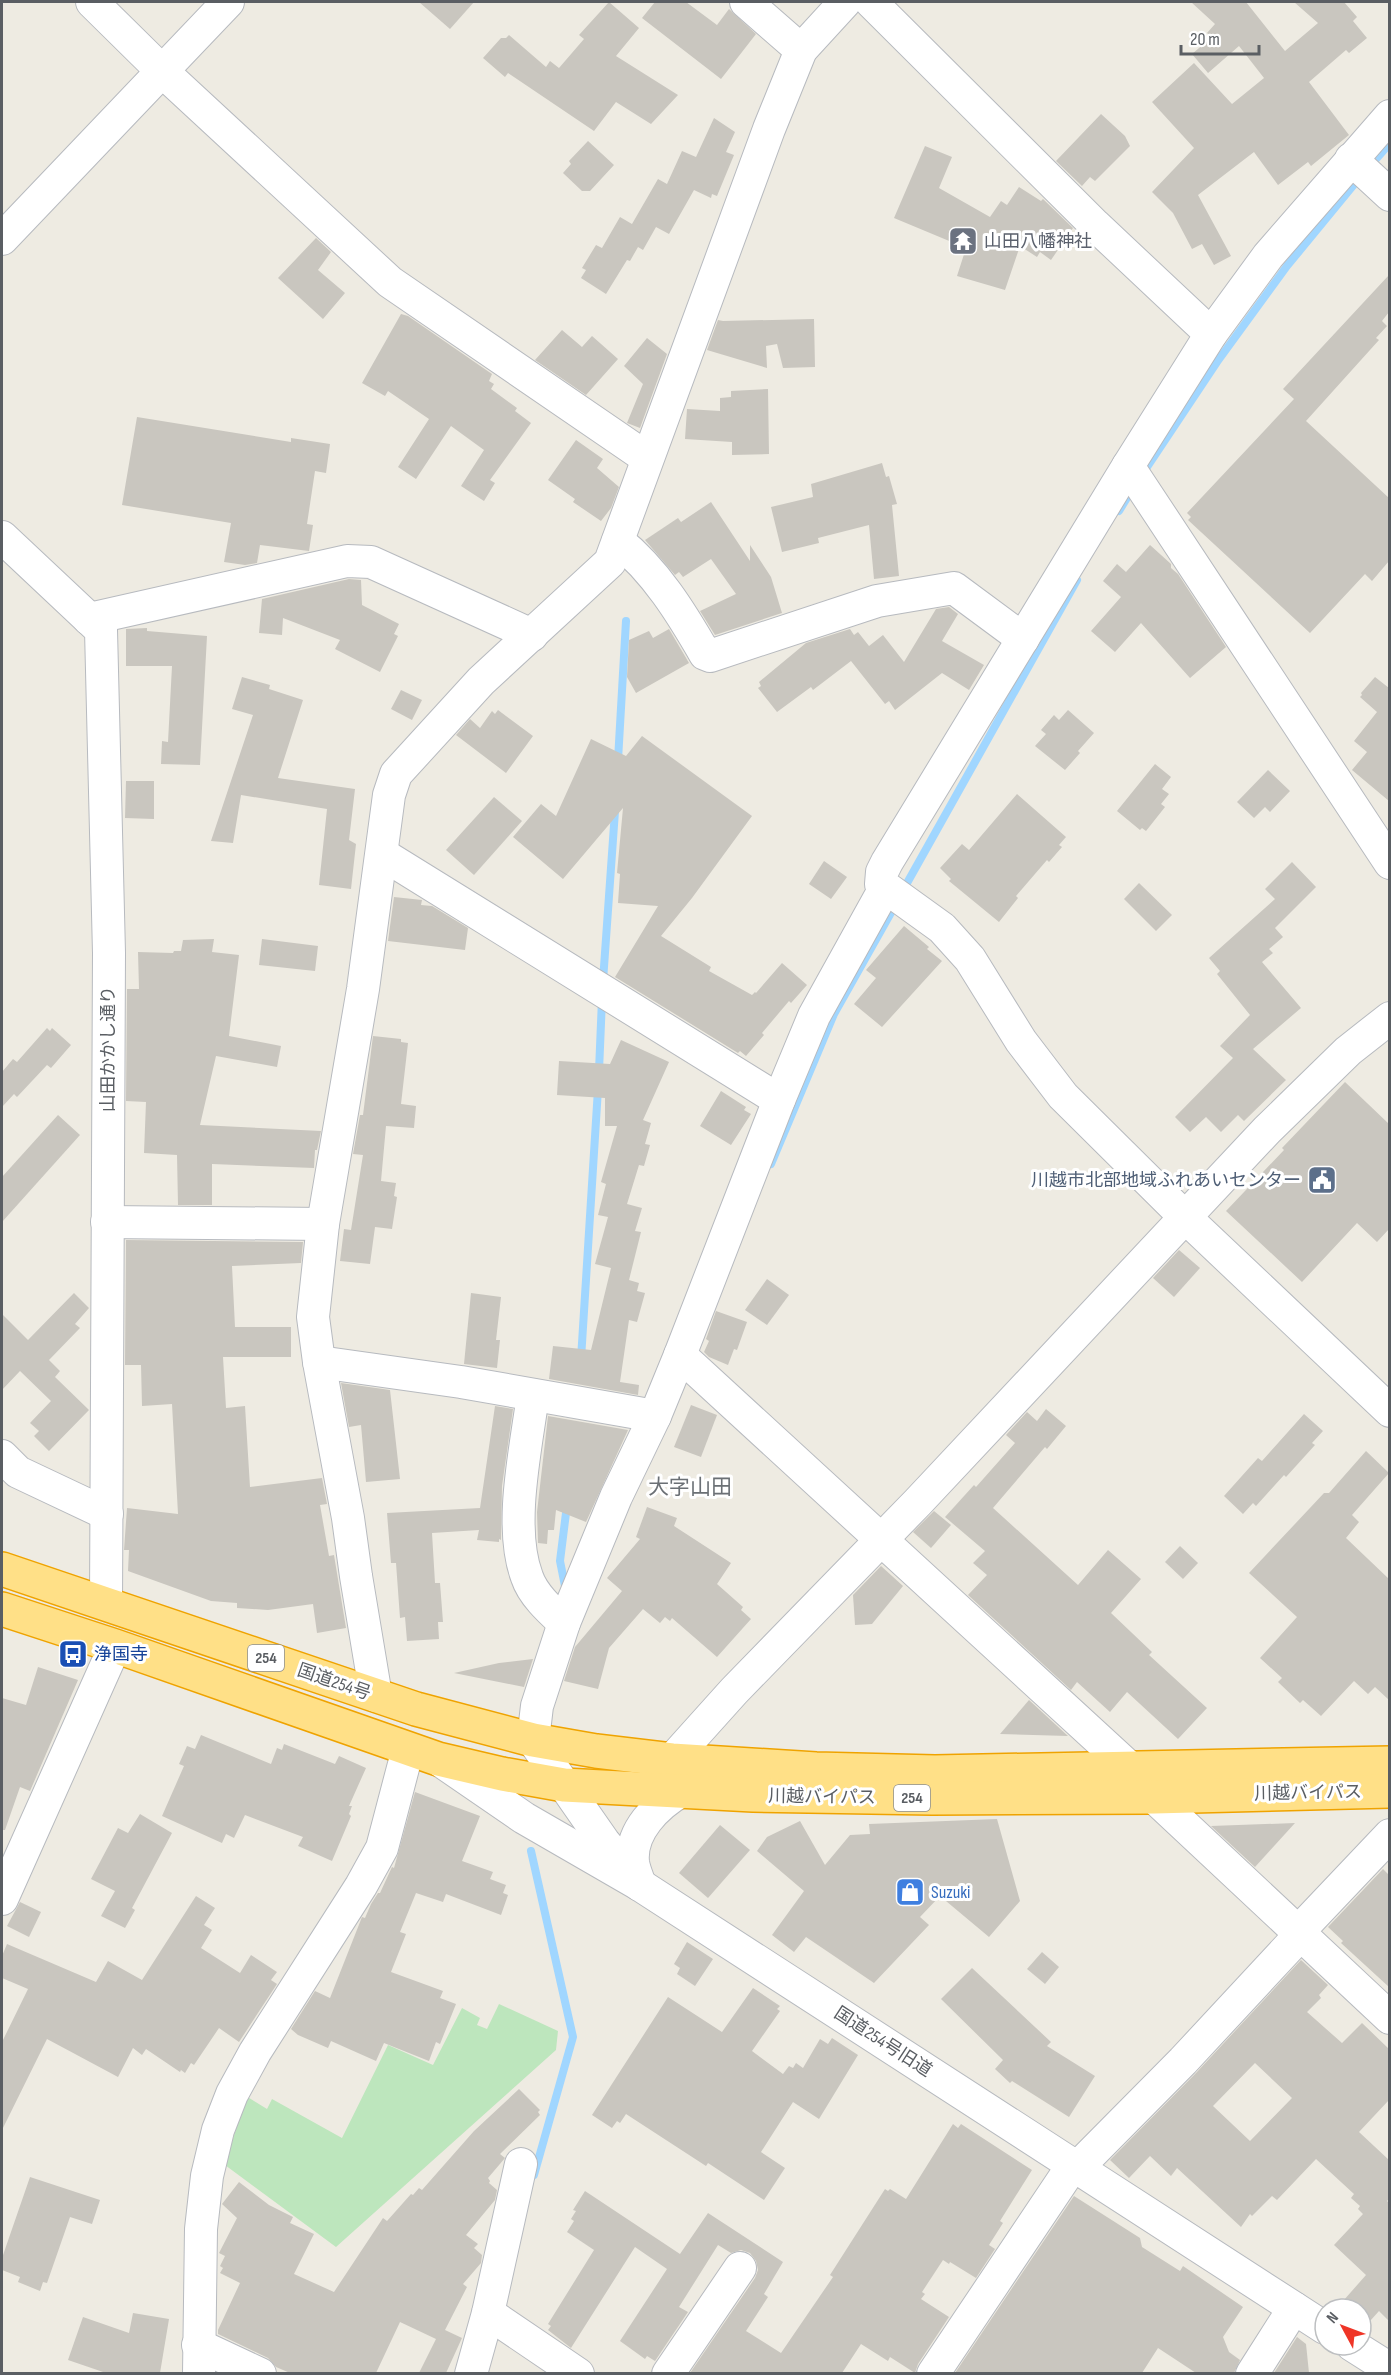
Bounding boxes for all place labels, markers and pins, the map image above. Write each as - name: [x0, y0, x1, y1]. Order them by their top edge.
- temple icon: 山田八幡神社: [947, 225, 979, 257]
- place label: 山田八幡神社: [984, 231, 1092, 252]
- public building icon: 川越市北部地域ふれあいセンター: [1306, 1164, 1338, 1196]
- place label: 川越市北部地域ふれあいセンター: [1031, 1170, 1301, 1191]
- bus stop icon: 浄国寺: [57, 1638, 89, 1670]
- place label: 浄国寺: [94, 1644, 148, 1665]
- shop icon: Suzuki: [894, 1876, 926, 1908]
- place label: Suzuki: [931, 1882, 970, 1903]

